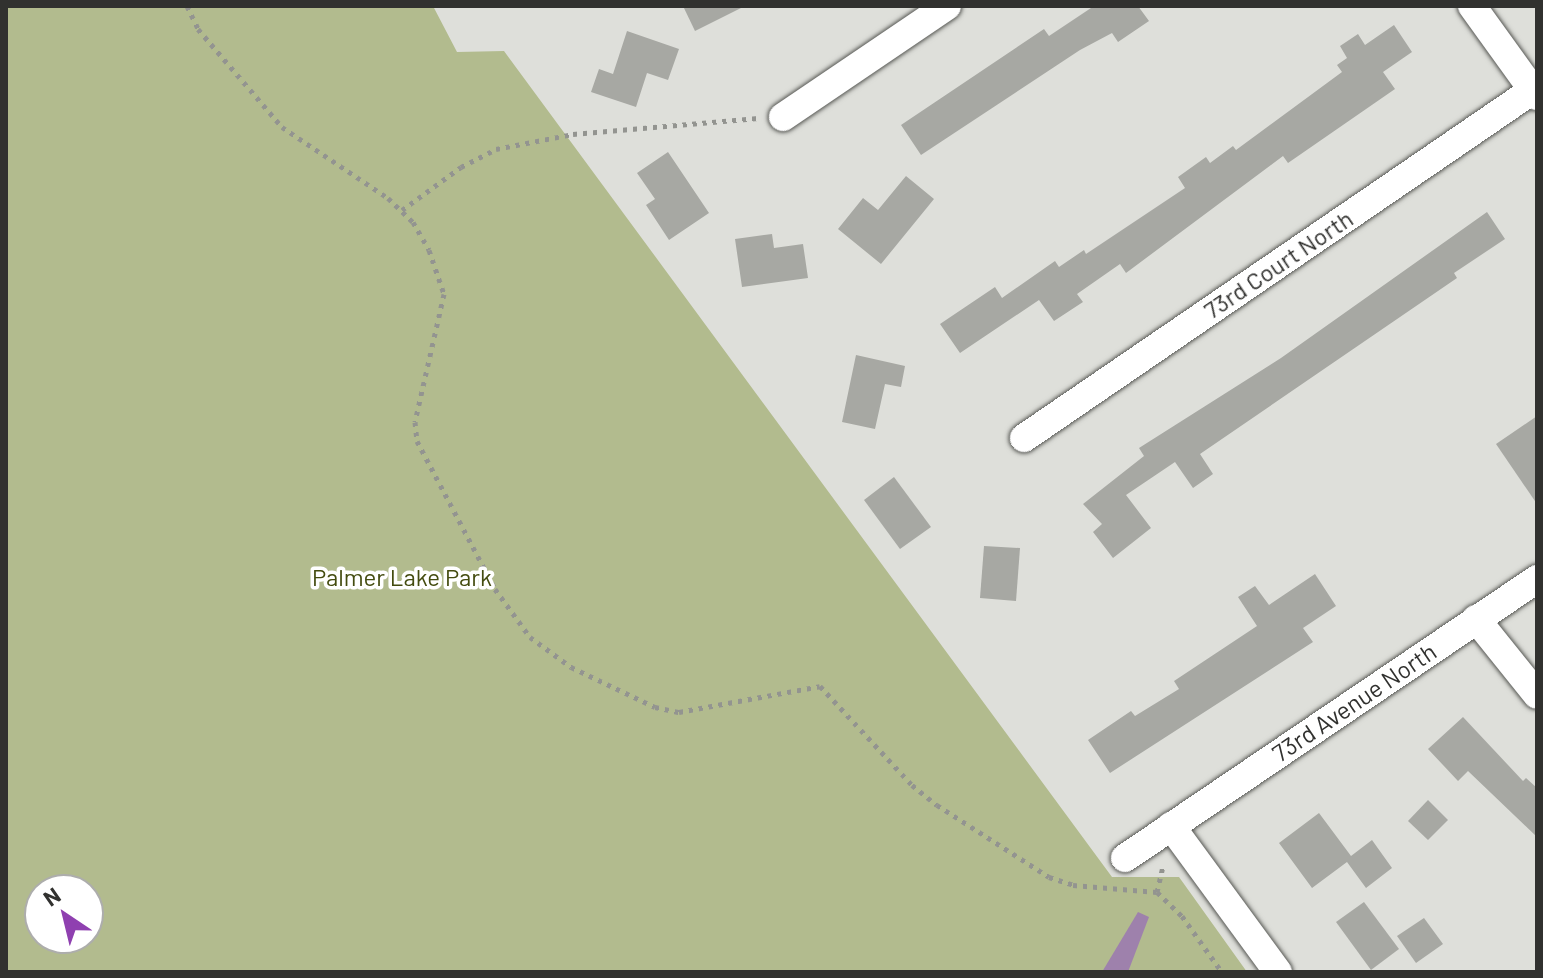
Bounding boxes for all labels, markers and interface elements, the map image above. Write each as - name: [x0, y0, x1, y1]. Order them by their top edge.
- street label: 73rd Court North: [1198, 204, 1358, 324]
- park label: Palmer Lake Park: [312, 563, 492, 591]
- street label: 73rd Avenue North: [1267, 637, 1441, 767]
- north arrow: [24, 874, 104, 954]
- text: N: [38, 881, 65, 911]

